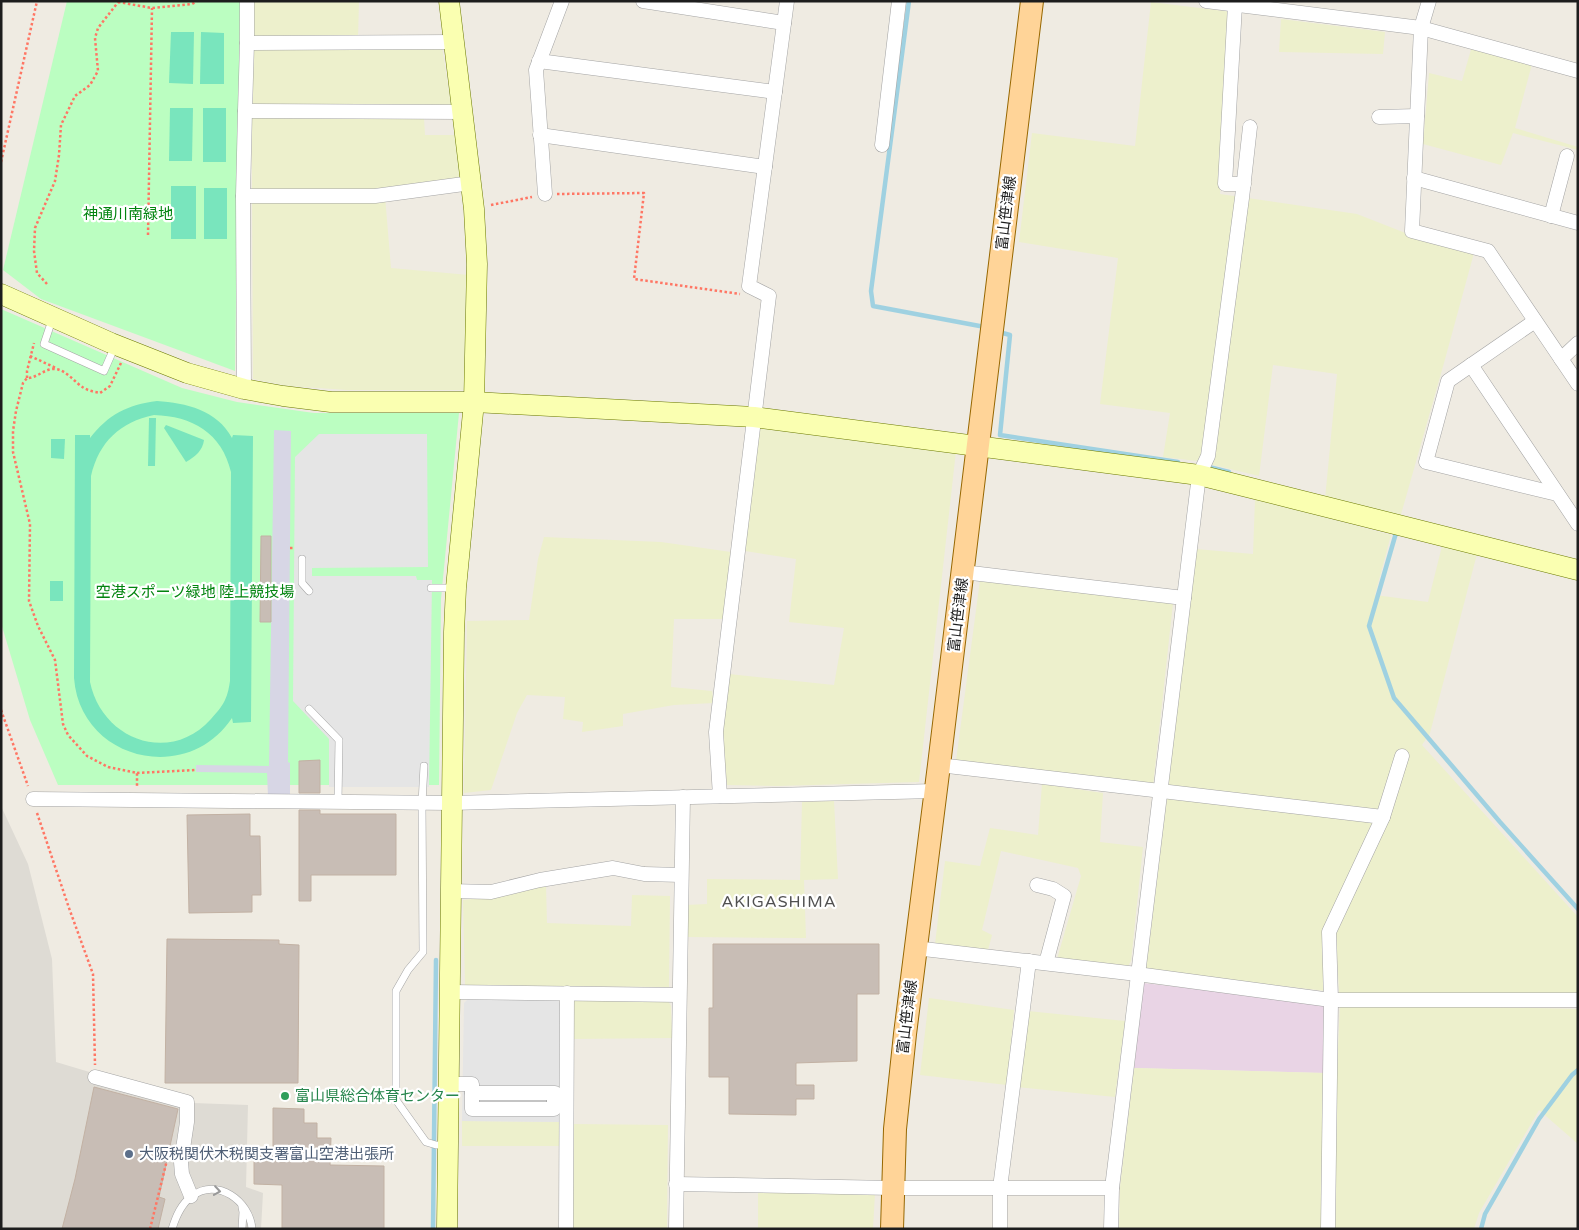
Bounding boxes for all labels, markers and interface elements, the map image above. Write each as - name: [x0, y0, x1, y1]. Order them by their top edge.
- street label: 富山笹津線: [992, 175, 1020, 251]
- park label: 神通川南緑地: [83, 205, 173, 223]
- street label: 富山笹津線: [944, 577, 972, 653]
- park label: 空港スポーツ緑地 陸上競技場: [96, 583, 294, 601]
- district label: AKIGASHIMA: [721, 892, 837, 912]
- street label: 富山笹津線: [893, 979, 921, 1055]
- place label: 富山県総合体育センター: [295, 1087, 460, 1105]
- marker: 富山県総合体育センター: [279, 1090, 291, 1102]
- place label: 大阪税関伏木税関支署富山空港出張所: [139, 1145, 394, 1163]
- marker: 大阪税関伏木税関支署富山空港出張所: [123, 1148, 135, 1160]
- one-way arrow: [214, 1185, 222, 1196]

